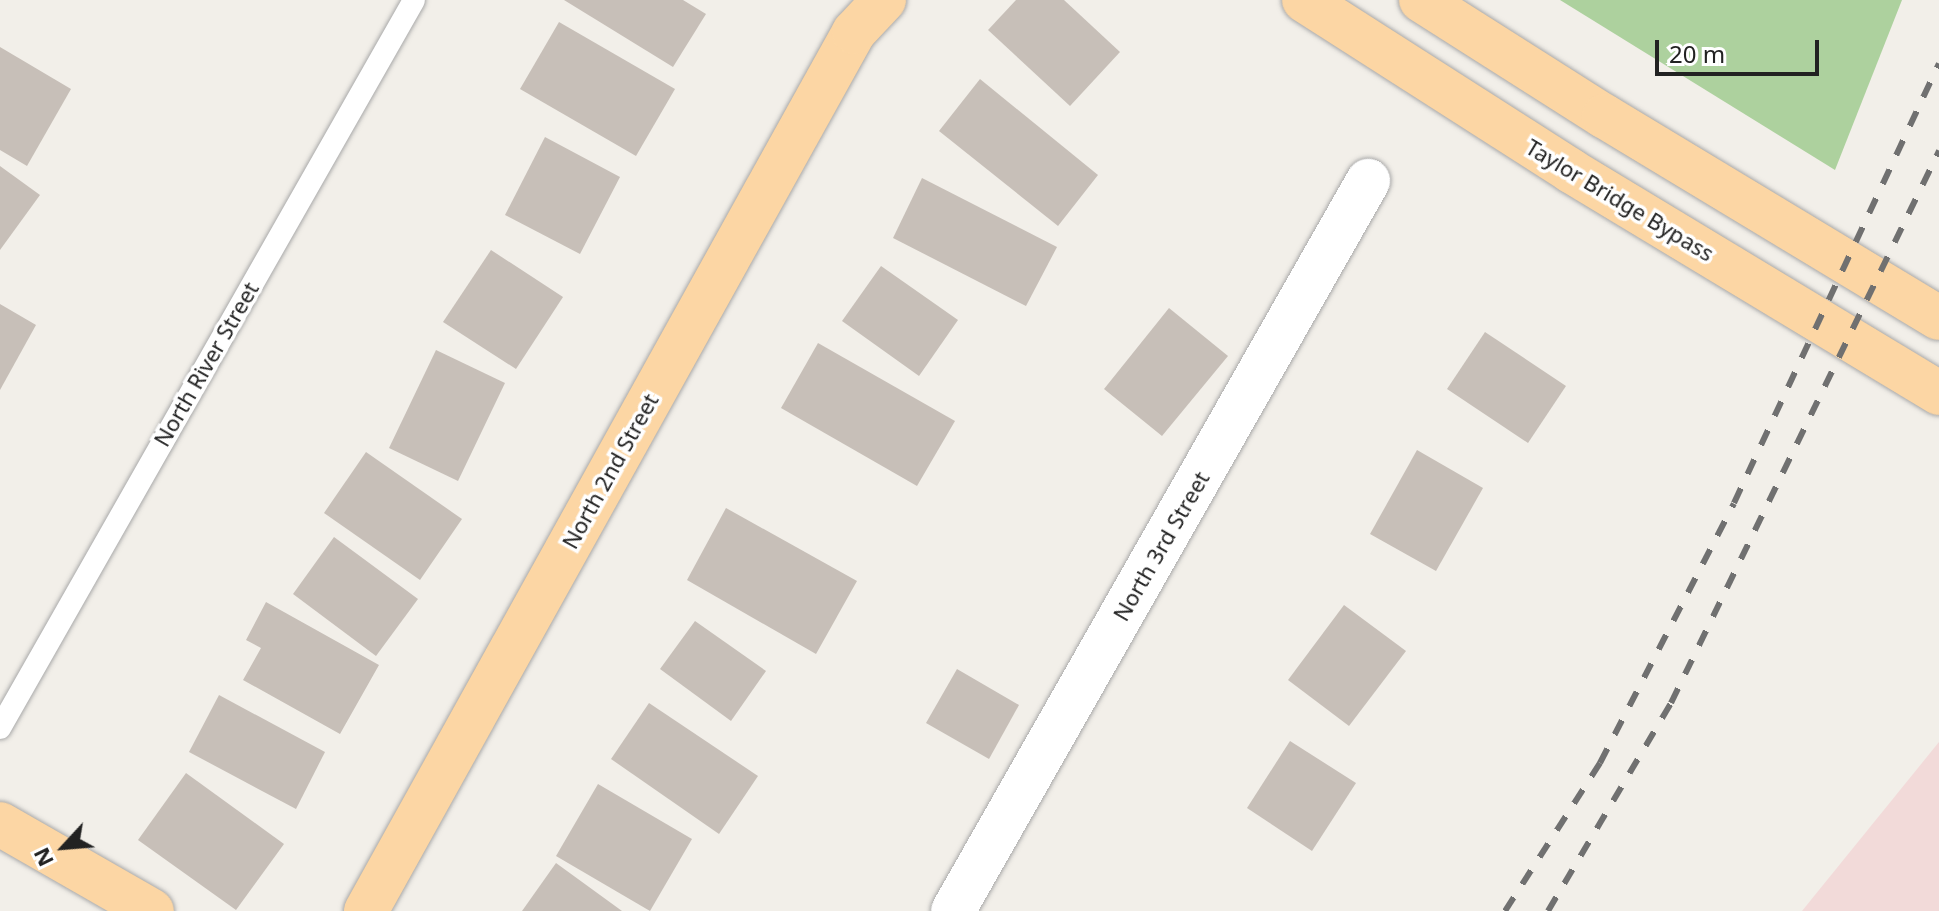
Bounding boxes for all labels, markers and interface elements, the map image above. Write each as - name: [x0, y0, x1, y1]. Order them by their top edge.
- scale bar: [1659, 24, 1823, 74]
- text: 20 m: [1669, 37, 1725, 70]
- street label: Taylor Bridge Bypass: [1521, 133, 1719, 267]
- street label: North River Street: [148, 277, 264, 451]
- street label: North 2nd Street: [556, 389, 664, 553]
- street label: North 3rd Street: [1107, 467, 1215, 625]
- north arrow: [24, 807, 104, 887]
- text: N: [25, 843, 60, 872]

